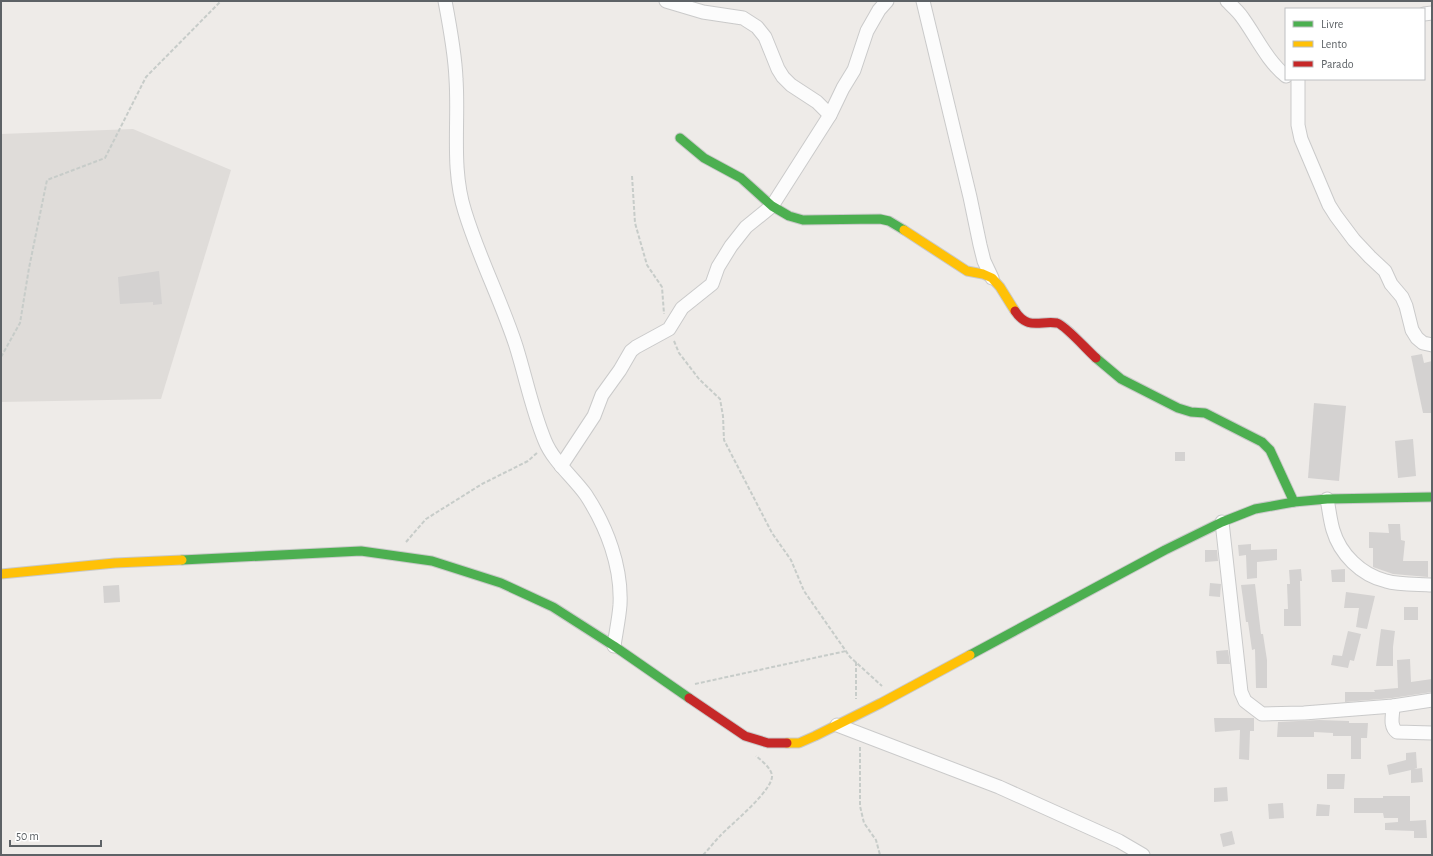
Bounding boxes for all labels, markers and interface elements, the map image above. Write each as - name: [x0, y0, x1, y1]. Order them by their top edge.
- legend: [1285, 8, 1425, 80]
- text: Livre: [1321, 18, 1343, 30]
- text: Lento: [1321, 38, 1347, 50]
- text: Parado: [1321, 58, 1354, 70]
- scale bar: [10, 822, 101, 848]
- text: 50 m: [16, 830, 39, 842]

